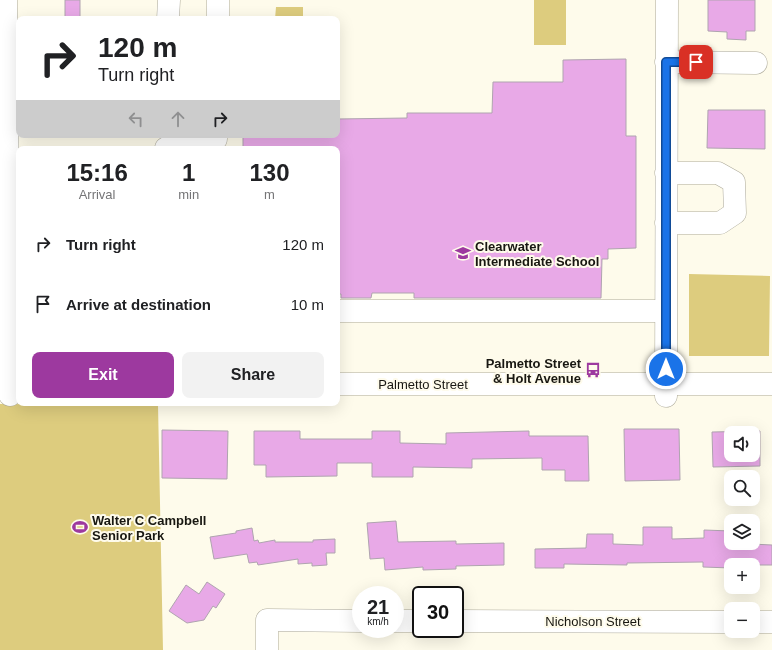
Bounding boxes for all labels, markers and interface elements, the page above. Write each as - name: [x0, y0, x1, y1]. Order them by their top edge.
- icon: right: [32, 32, 84, 84]
- text: 120 m: [98, 32, 177, 63]
- pin: [679, 45, 713, 79]
- icon: arrive: [685, 51, 707, 73]
- text: Turn right: [98, 65, 174, 85]
- icon: left: [125, 108, 147, 130]
- icon: ahead: [167, 108, 189, 130]
- icon: right: [209, 108, 231, 130]
- text: 15:16: [66, 159, 128, 186]
- text: 1: [182, 159, 195, 186]
- text: 130: [250, 159, 290, 186]
- text: Arrival: [79, 187, 116, 202]
- text: min: [178, 187, 199, 202]
- text: m: [264, 187, 275, 202]
- icon: right: [32, 233, 54, 255]
- text: Turn right: [66, 236, 136, 253]
- text: 120 m: [282, 236, 324, 253]
- place label: Clearwater Intermediate School: [475, 239, 599, 269]
- school or university icon: Clearwater Intermediate School: [454, 244, 472, 262]
- icon: arrive: [32, 293, 54, 315]
- text: Arrive at destination: [66, 296, 211, 313]
- text: 10 m: [291, 296, 324, 313]
- position arrow: [645, 348, 687, 390]
- button: Exit: [32, 352, 174, 398]
- button: Share: [182, 352, 324, 398]
- place label: Palmetto Street & Holt Avenue: [486, 356, 582, 386]
- bus stop icon: Palmetto Street & Holt Avenue: [584, 361, 602, 379]
- street label: Palmetto Street: [378, 377, 468, 392]
- map controls: [724, 426, 760, 638]
- button: sound: [724, 426, 760, 462]
- button: search: [724, 470, 760, 506]
- place label: Walter C Campbell Senior Park: [92, 513, 206, 543]
- button: layers: [724, 514, 760, 550]
- sports icon: Walter C Campbell Senior Park: [71, 518, 89, 536]
- button: +: [724, 558, 760, 594]
- speed limit sign: 30: [412, 586, 464, 638]
- text: 21: [367, 596, 389, 618]
- button: −: [724, 602, 760, 638]
- street label: Nicholson Street: [545, 614, 641, 629]
- text: km/h: [367, 616, 389, 627]

